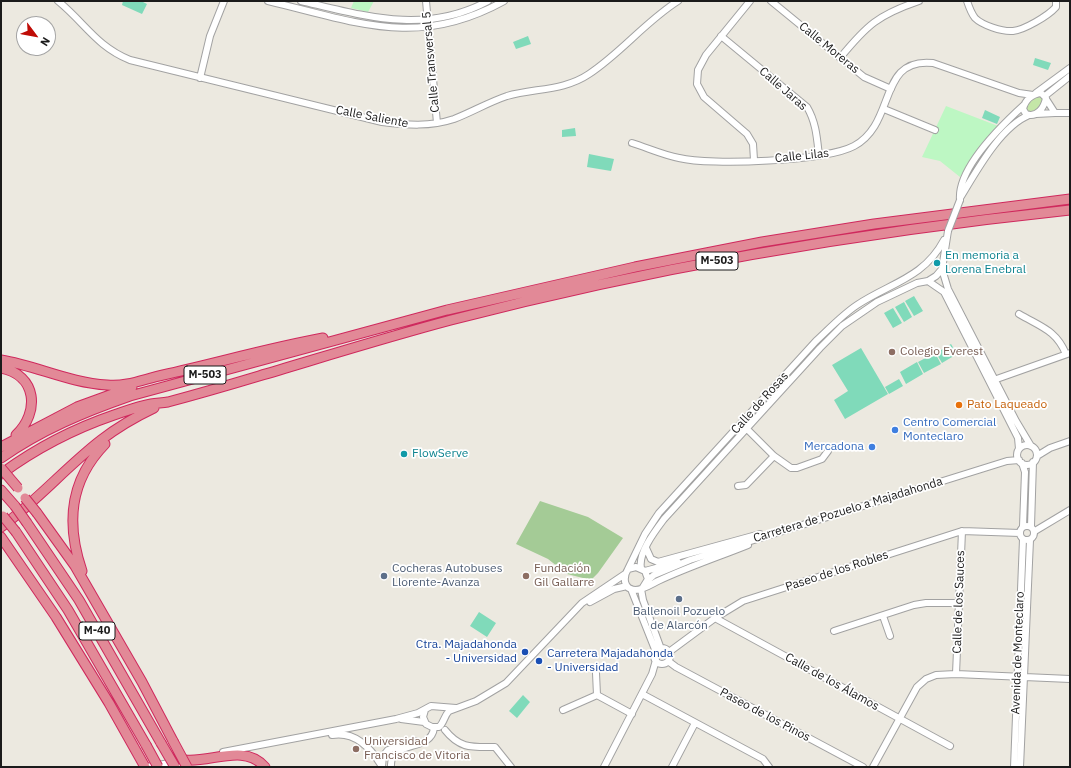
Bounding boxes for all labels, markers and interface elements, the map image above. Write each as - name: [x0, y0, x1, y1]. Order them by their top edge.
- street label: Calle Transversal 5: [419, 11, 443, 113]
- north arrow: [16, 16, 56, 56]
- street label: Calle Moreras: [796, 19, 862, 77]
- text: N: [37, 35, 53, 49]
- street label: Calle Jaras: [756, 64, 810, 114]
- street label: Calle Saliente: [335, 103, 409, 131]
- street label: Calle Lilas: [774, 146, 830, 166]
- place label: En memoria a Lorena Enebral: [945, 249, 1026, 277]
- road number: M-503: [696, 252, 738, 270]
- marker: En memoria a Lorena Enebral: [932, 258, 942, 268]
- place label: Colegio Everest: [900, 345, 983, 359]
- marker: Colegio Everest: [887, 347, 897, 357]
- road number: M-503: [184, 366, 226, 384]
- street label: Calle de Rosas: [728, 369, 792, 437]
- place label: Pato Laqueado: [967, 398, 1047, 412]
- marker: Pato Laqueado: [954, 400, 964, 410]
- place label: Centro Comercial Monteclaro: [903, 416, 996, 444]
- marker: Centro Comercial Monteclaro: [890, 425, 900, 435]
- place label: Mercadona: [804, 440, 864, 454]
- marker: Mercadona: [867, 442, 877, 452]
- place label: FlowServe: [412, 447, 468, 461]
- marker: FlowServe: [399, 449, 409, 459]
- street label: Carretera de Pozuelo a Majadahonda: [752, 474, 944, 546]
- street label: Paseo de los Robles: [784, 548, 890, 594]
- street label: Calle de los Sauces: [950, 550, 968, 654]
- place label: Cocheras Autobuses Llorente-Avanza: [392, 562, 502, 590]
- place label: Fundación Gil Gallarre: [534, 562, 594, 590]
- marker: Cocheras Autobuses Llorente-Avanza: [379, 571, 389, 581]
- marker: Fundación Gil Gallarre: [521, 571, 531, 581]
- street label: Avenida de Monteclaro: [1009, 591, 1027, 715]
- marker: Ballenoil Pozuelo de Alarcón: [674, 594, 684, 604]
- place label: Ballenoil Pozuelo de Alarcón: [633, 605, 725, 633]
- road number: M-40: [79, 622, 115, 640]
- place label: Ctra. Majadahonda - Universidad: [416, 638, 517, 666]
- marker: Ctra. Majadahonda - Universidad: [520, 647, 530, 657]
- place label: Carretera Majadahonda - Universidad: [547, 647, 673, 675]
- street label: Calle de los Álamos: [783, 650, 881, 714]
- marker: Carretera Majadahonda - Universidad: [534, 656, 544, 666]
- street label: Paseo de los Pinos: [717, 685, 813, 745]
- place label: Universidad Francisco de Vitoria: [364, 735, 470, 763]
- marker: Universidad Francisco de Vitoria: [351, 744, 361, 754]

